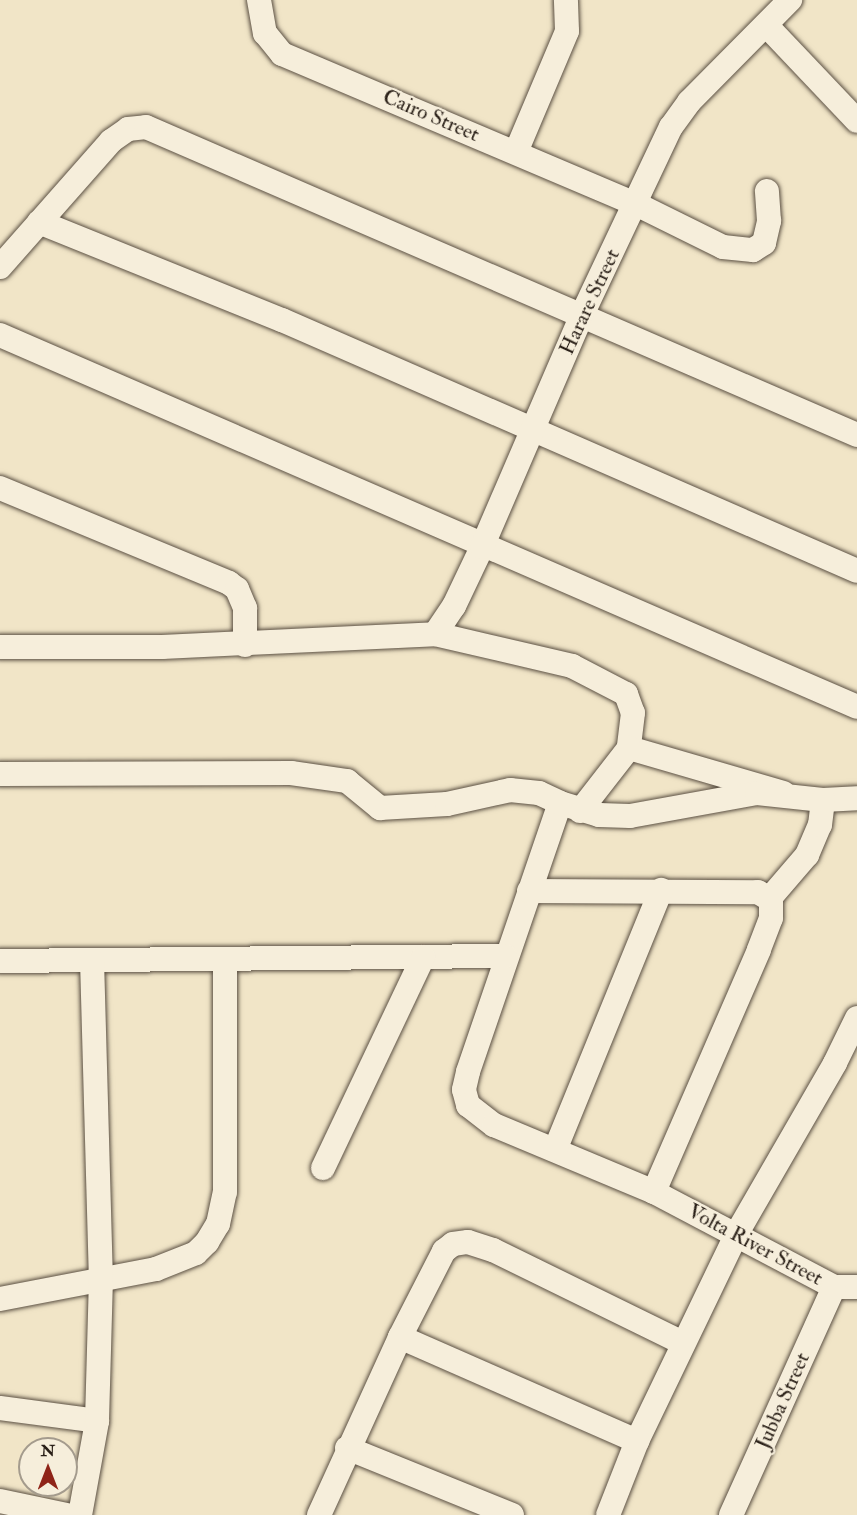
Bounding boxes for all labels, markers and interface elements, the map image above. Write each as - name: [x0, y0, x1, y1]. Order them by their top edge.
- street label: Cairo Street: [379, 84, 483, 148]
- street label: Harare Street: [555, 245, 625, 359]
- street label: Volta River Street: [683, 1199, 827, 1291]
- street label: Jubba Street: [751, 1349, 815, 1453]
- north arrow: [18, 1437, 78, 1497]
- text: N: [41, 1441, 55, 1461]

